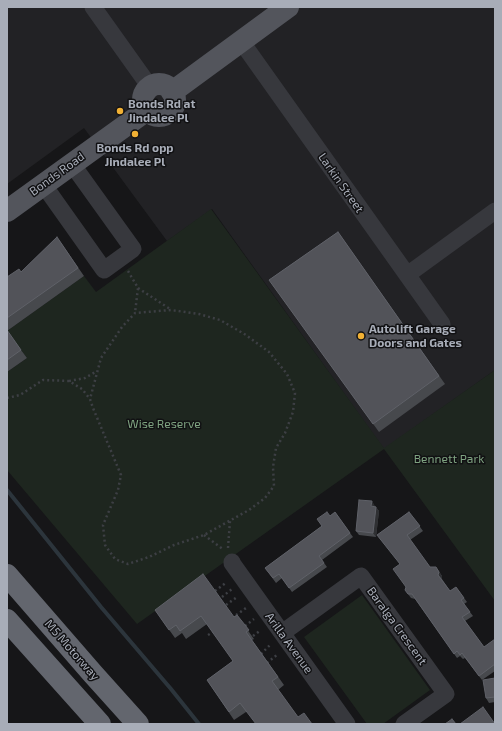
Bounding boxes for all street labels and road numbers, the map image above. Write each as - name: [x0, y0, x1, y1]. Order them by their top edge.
- street label: Bonds Road: [27, 149, 87, 199]
- street label: Larkin Street: [315, 150, 367, 216]
- street label: Baralga Crescent: [364, 584, 430, 668]
- street label: Arilla Avenue: [262, 610, 316, 676]
- street label: M5 Motorway: [42, 617, 102, 683]

